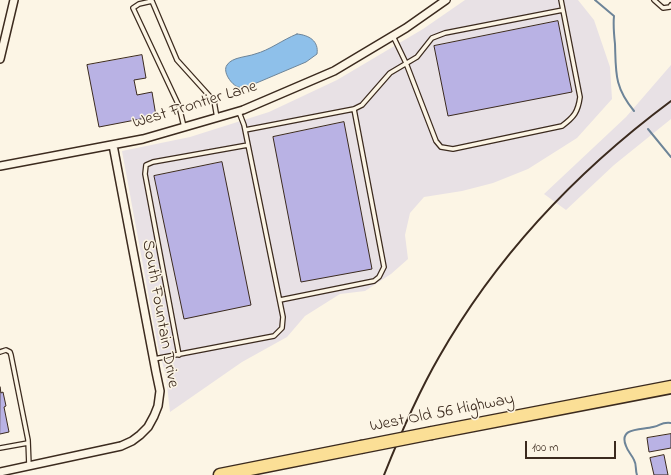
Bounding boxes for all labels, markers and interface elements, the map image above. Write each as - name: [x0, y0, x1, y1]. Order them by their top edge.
- street label: West Frontier Lane: [130, 77, 260, 135]
- street label: South Fountain Drive: [136, 238, 182, 390]
- street label: West Old 56 Highway: [368, 390, 516, 438]
- scale bar: [527, 433, 618, 459]
- text: 100 m: [532, 439, 559, 457]

